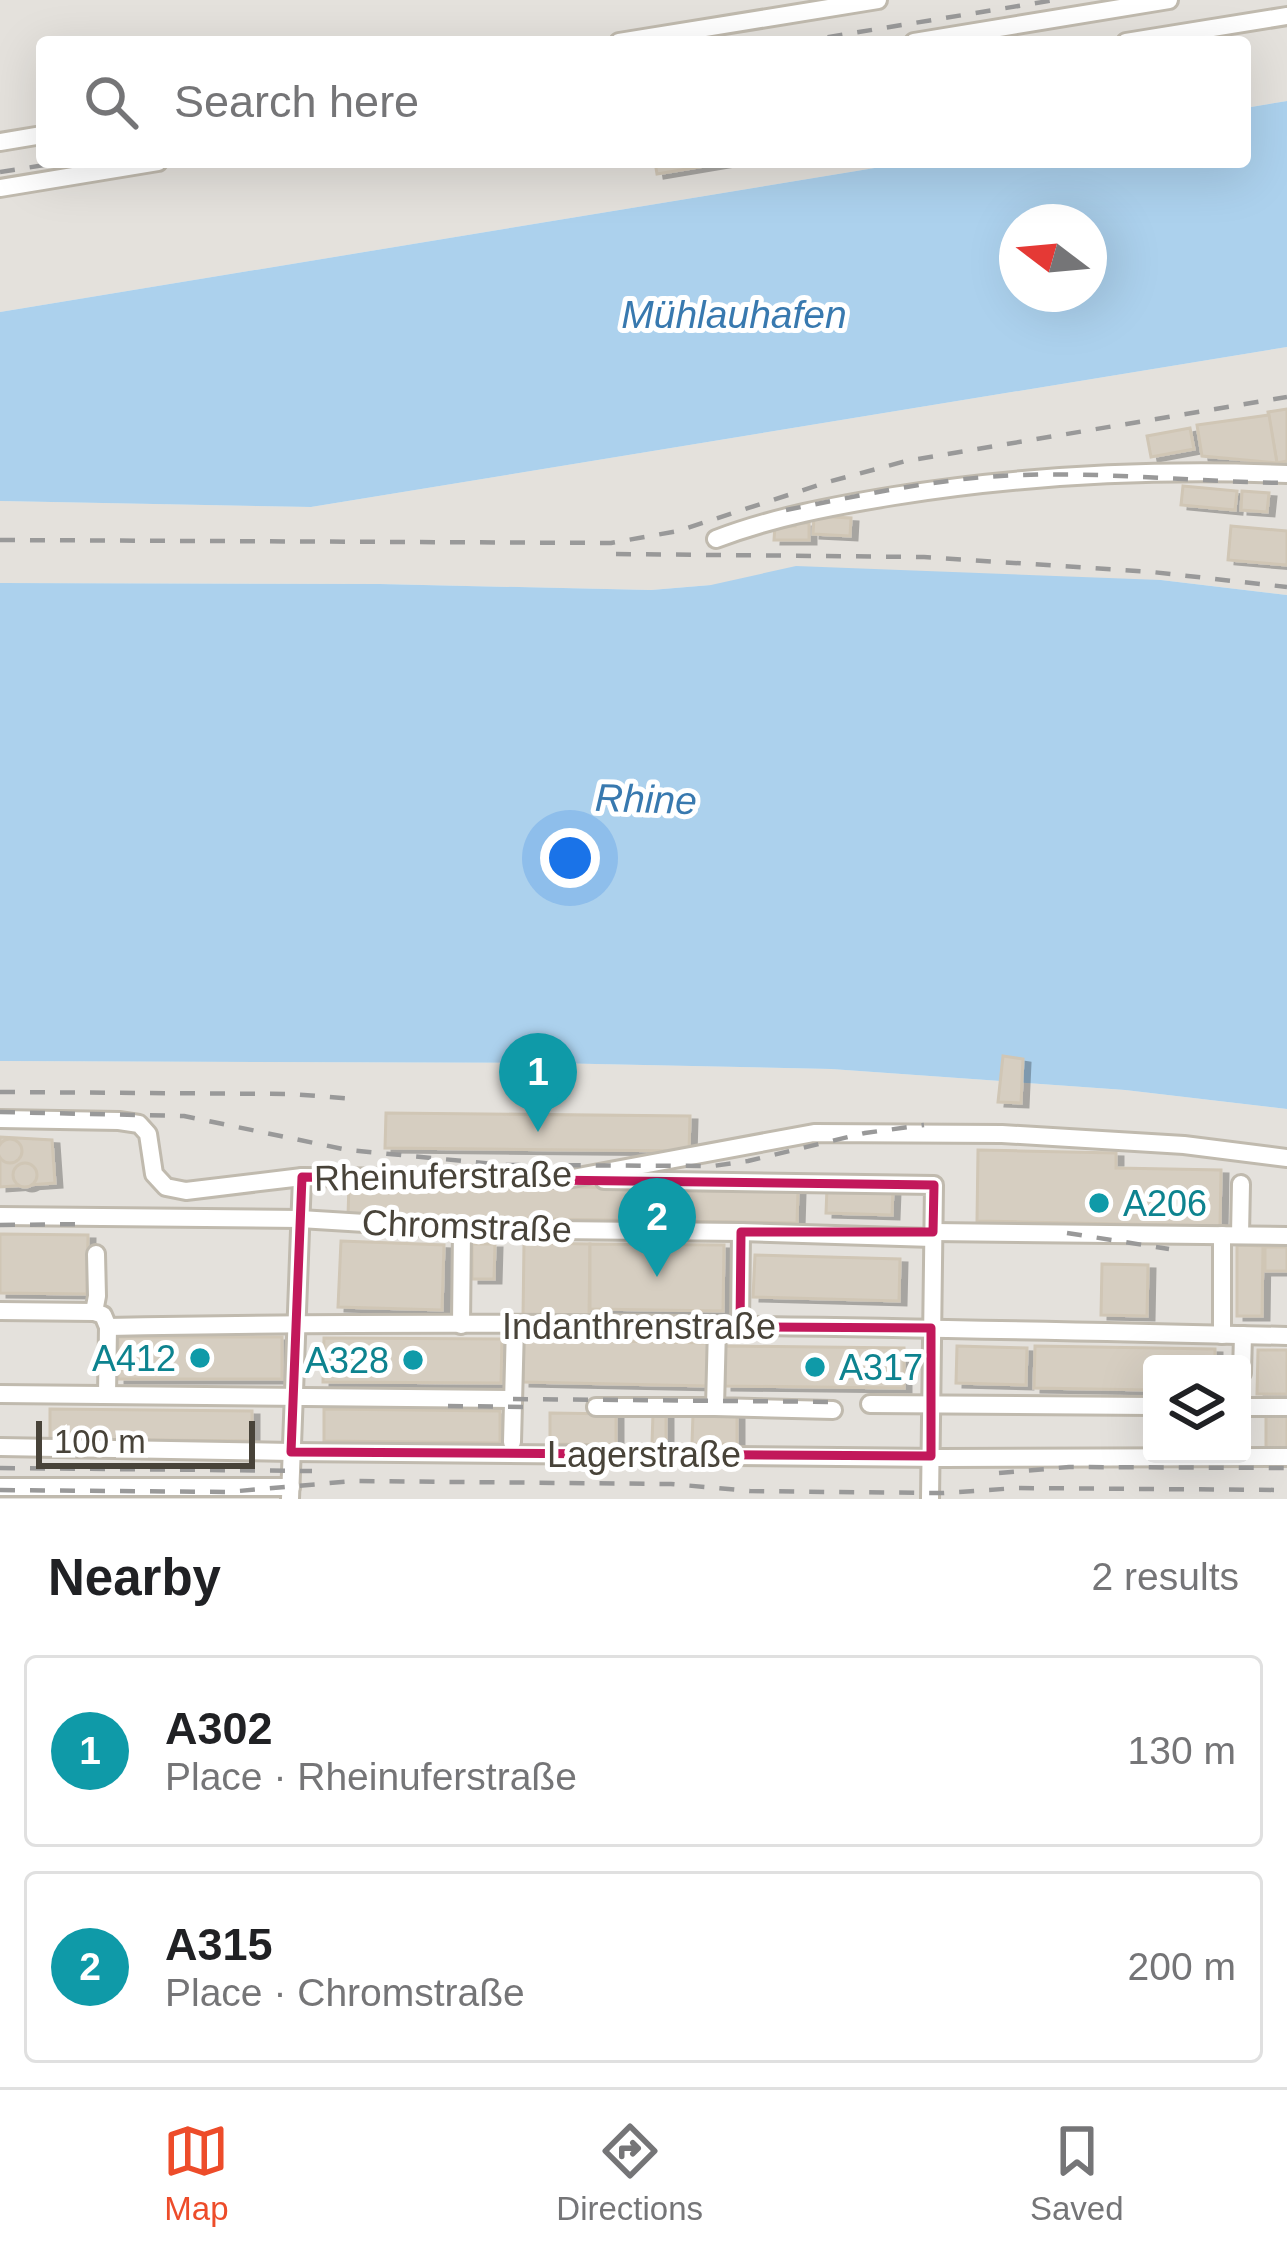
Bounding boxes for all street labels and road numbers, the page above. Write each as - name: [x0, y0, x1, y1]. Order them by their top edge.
- street label: Rheinuferstraße: [314, 1153, 572, 1199]
- street label: Chromstraße: [361, 1202, 573, 1250]
- street label: Indanthrenstraße: [502, 1306, 776, 1347]
- street label: Lagerstraße: [547, 1434, 741, 1475]

